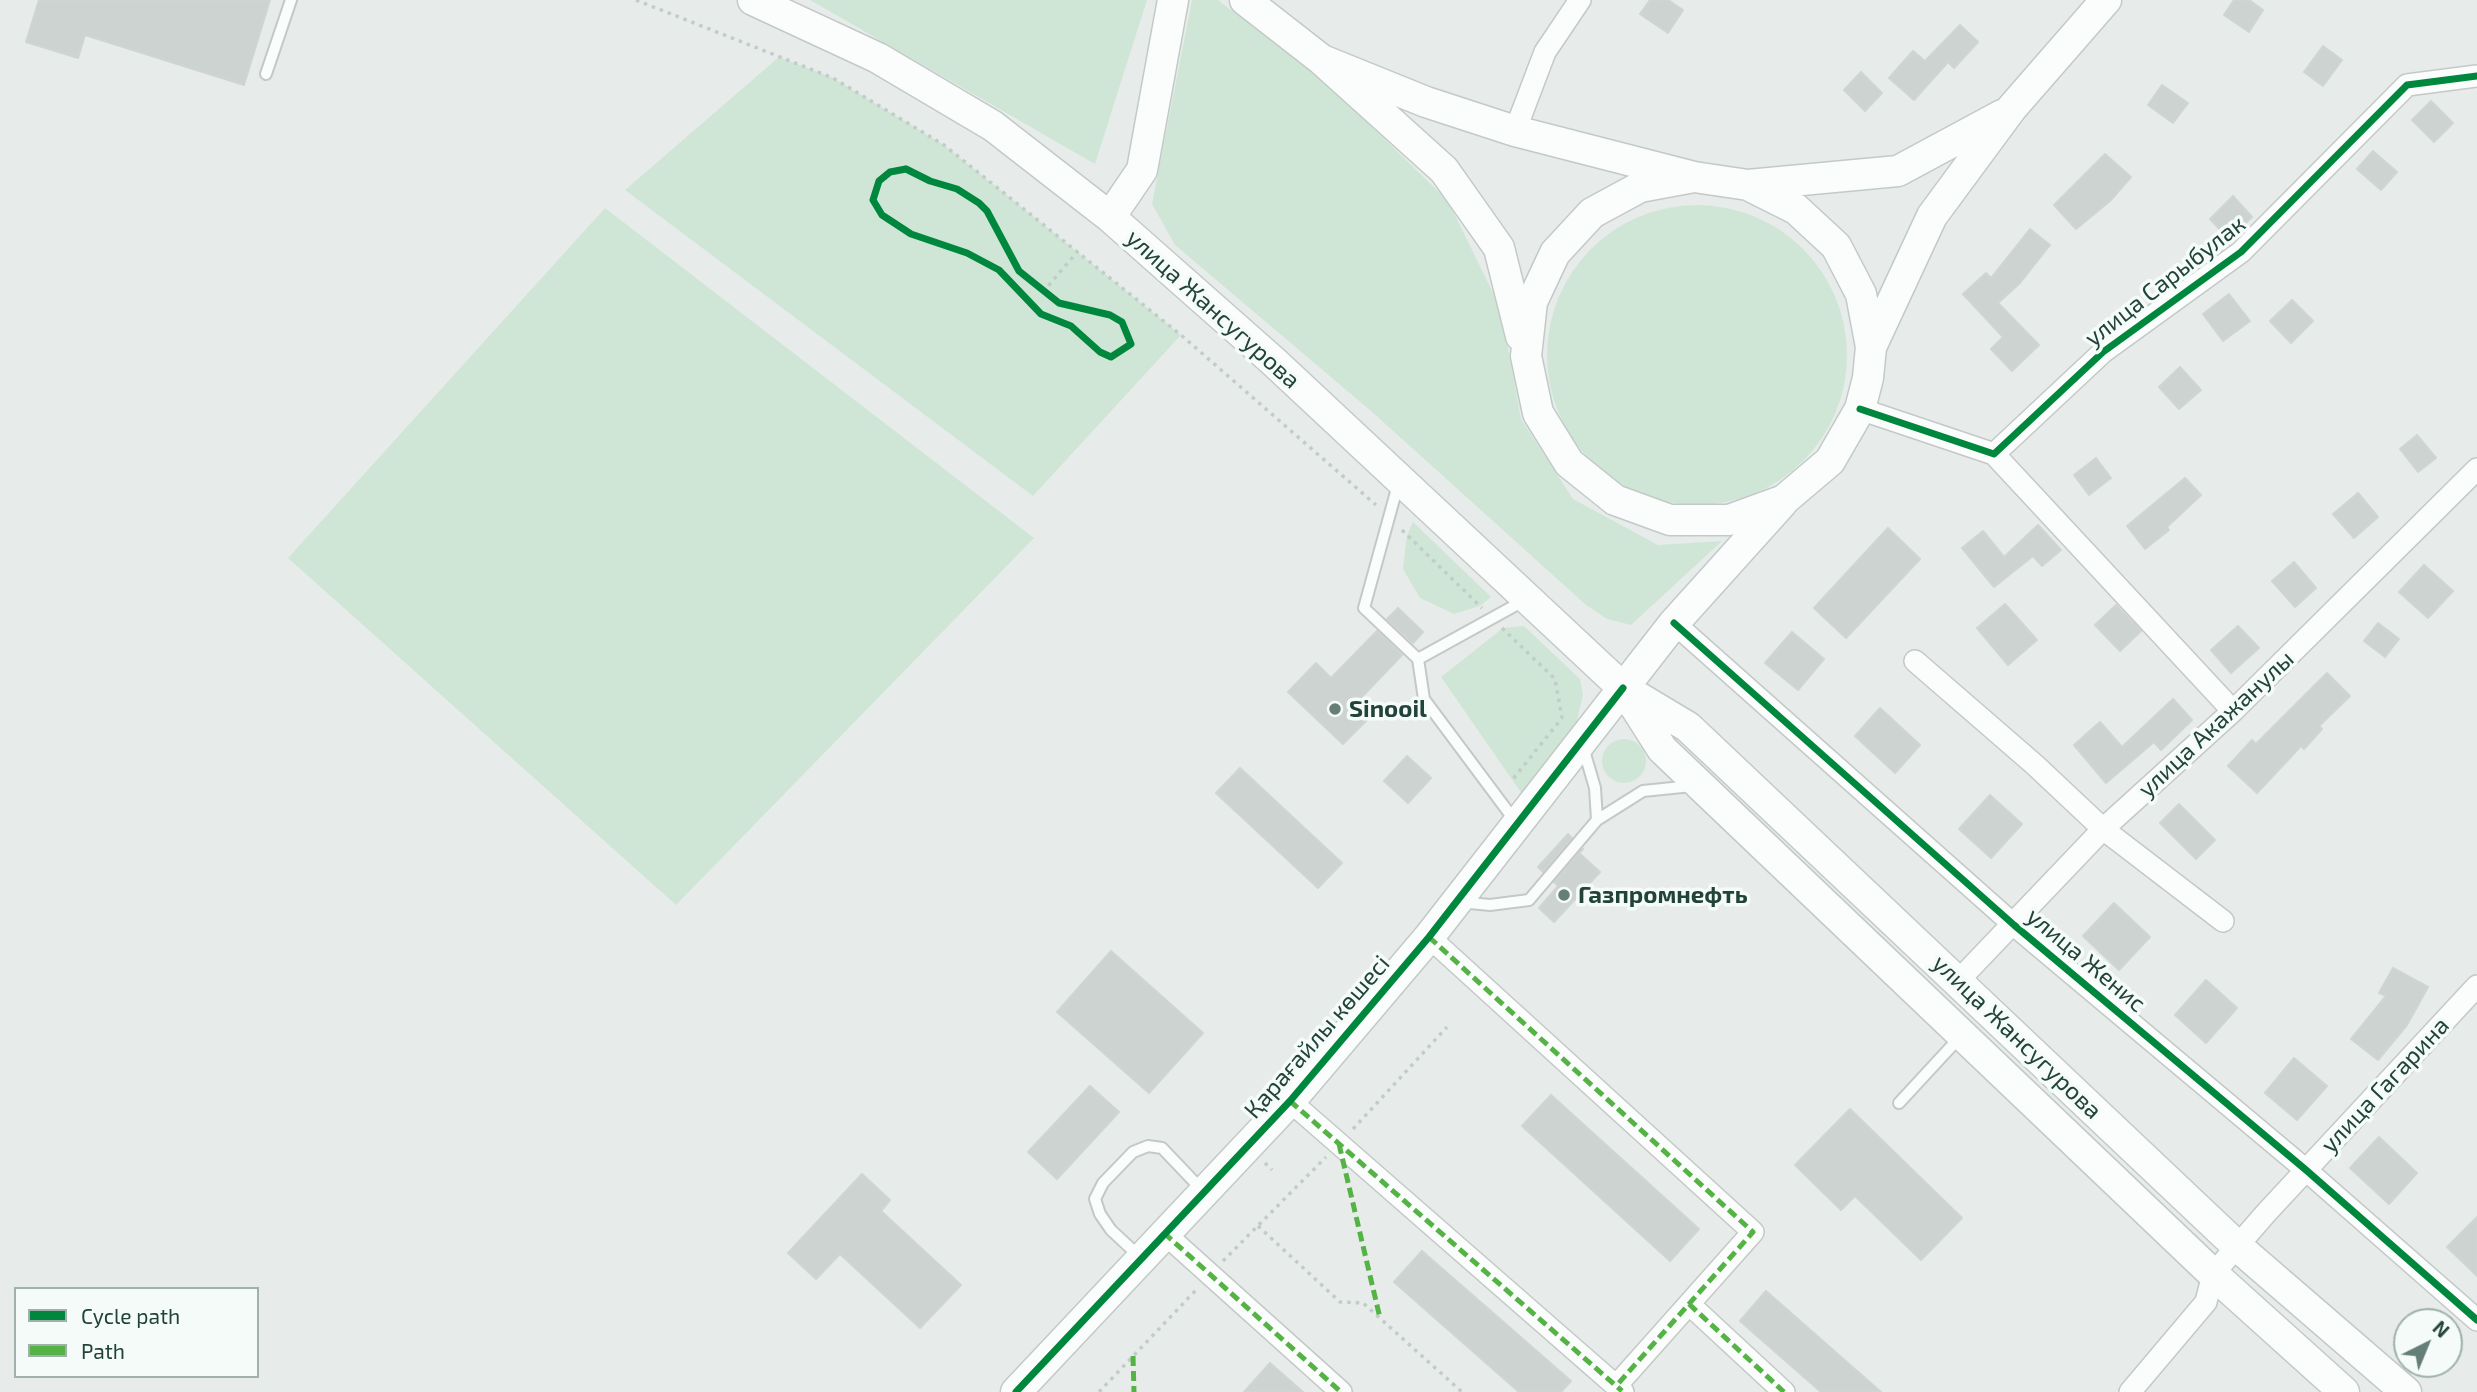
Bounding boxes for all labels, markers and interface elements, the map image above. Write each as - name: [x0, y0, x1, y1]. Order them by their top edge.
- street label: улица Сарыбулак: [2079, 209, 2251, 353]
- street label: улица Жансугурова: [1120, 223, 1306, 395]
- street label: улица Акажанулы: [2132, 644, 2300, 804]
- place label: Sinooil: [1349, 695, 1427, 723]
- marker: Sinooil: [1327, 701, 1343, 717]
- place label: Газпромнефть: [1578, 881, 1748, 909]
- marker: Газпромнефть: [1556, 887, 1572, 903]
- street label: улица Женис: [2021, 902, 2151, 1018]
- street label: улица Жансугурова: [1926, 949, 2108, 1125]
- street label: Қарағайлы көшесі: [1238, 950, 1396, 1124]
- street label: улица Гагарина: [2315, 1011, 2455, 1159]
- legend: [14, 1287, 259, 1378]
- text: Cycle path: [81, 1303, 180, 1328]
- north arrow: [2393, 1308, 2463, 1378]
- text: N: [2428, 1316, 2454, 1342]
- text: Path: [81, 1338, 125, 1363]

